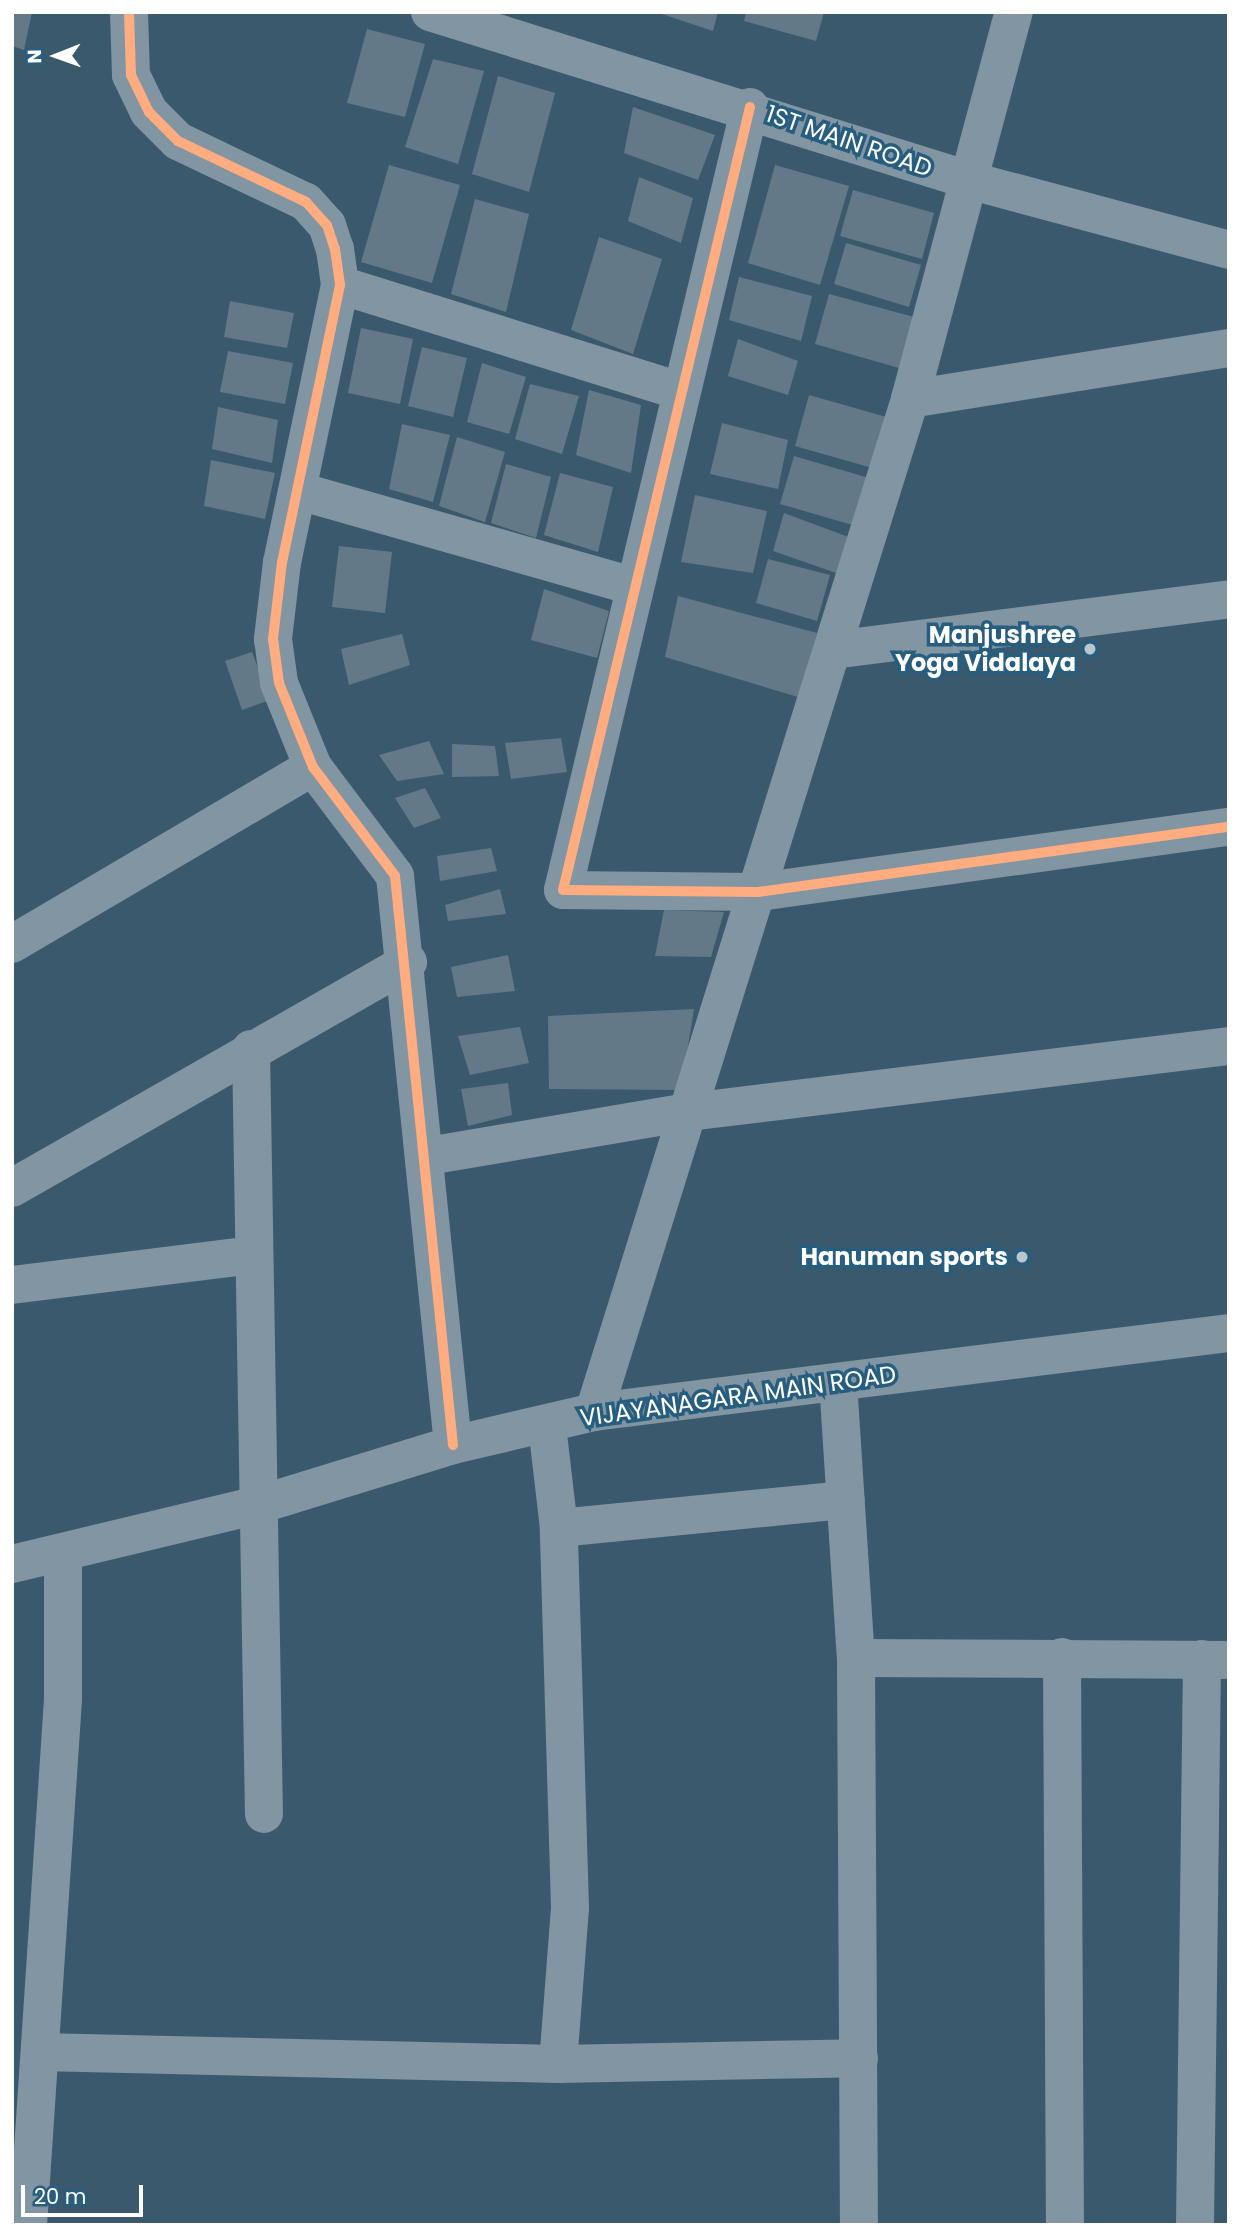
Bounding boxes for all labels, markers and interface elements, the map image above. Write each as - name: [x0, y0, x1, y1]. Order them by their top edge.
- north arrow: [21, 21, 91, 91]
- text: N: [21, 49, 48, 64]
- street label: 1ST MAIN ROAD: [762, 99, 936, 183]
- place label: Manjushree Yoga Vidalaya: [895, 621, 1076, 677]
- marker: Manjushree Yoga Vidalaya: [1082, 641, 1098, 657]
- place label: Hanuman sports: [800, 1243, 1008, 1271]
- marker: Hanuman sports: [1014, 1249, 1030, 1265]
- street label: VIJAYANAGARA MAIN ROAD: [578, 1360, 898, 1432]
- scale bar: [24, 2170, 147, 2214]
- text: 20 m: [34, 2182, 87, 2211]

